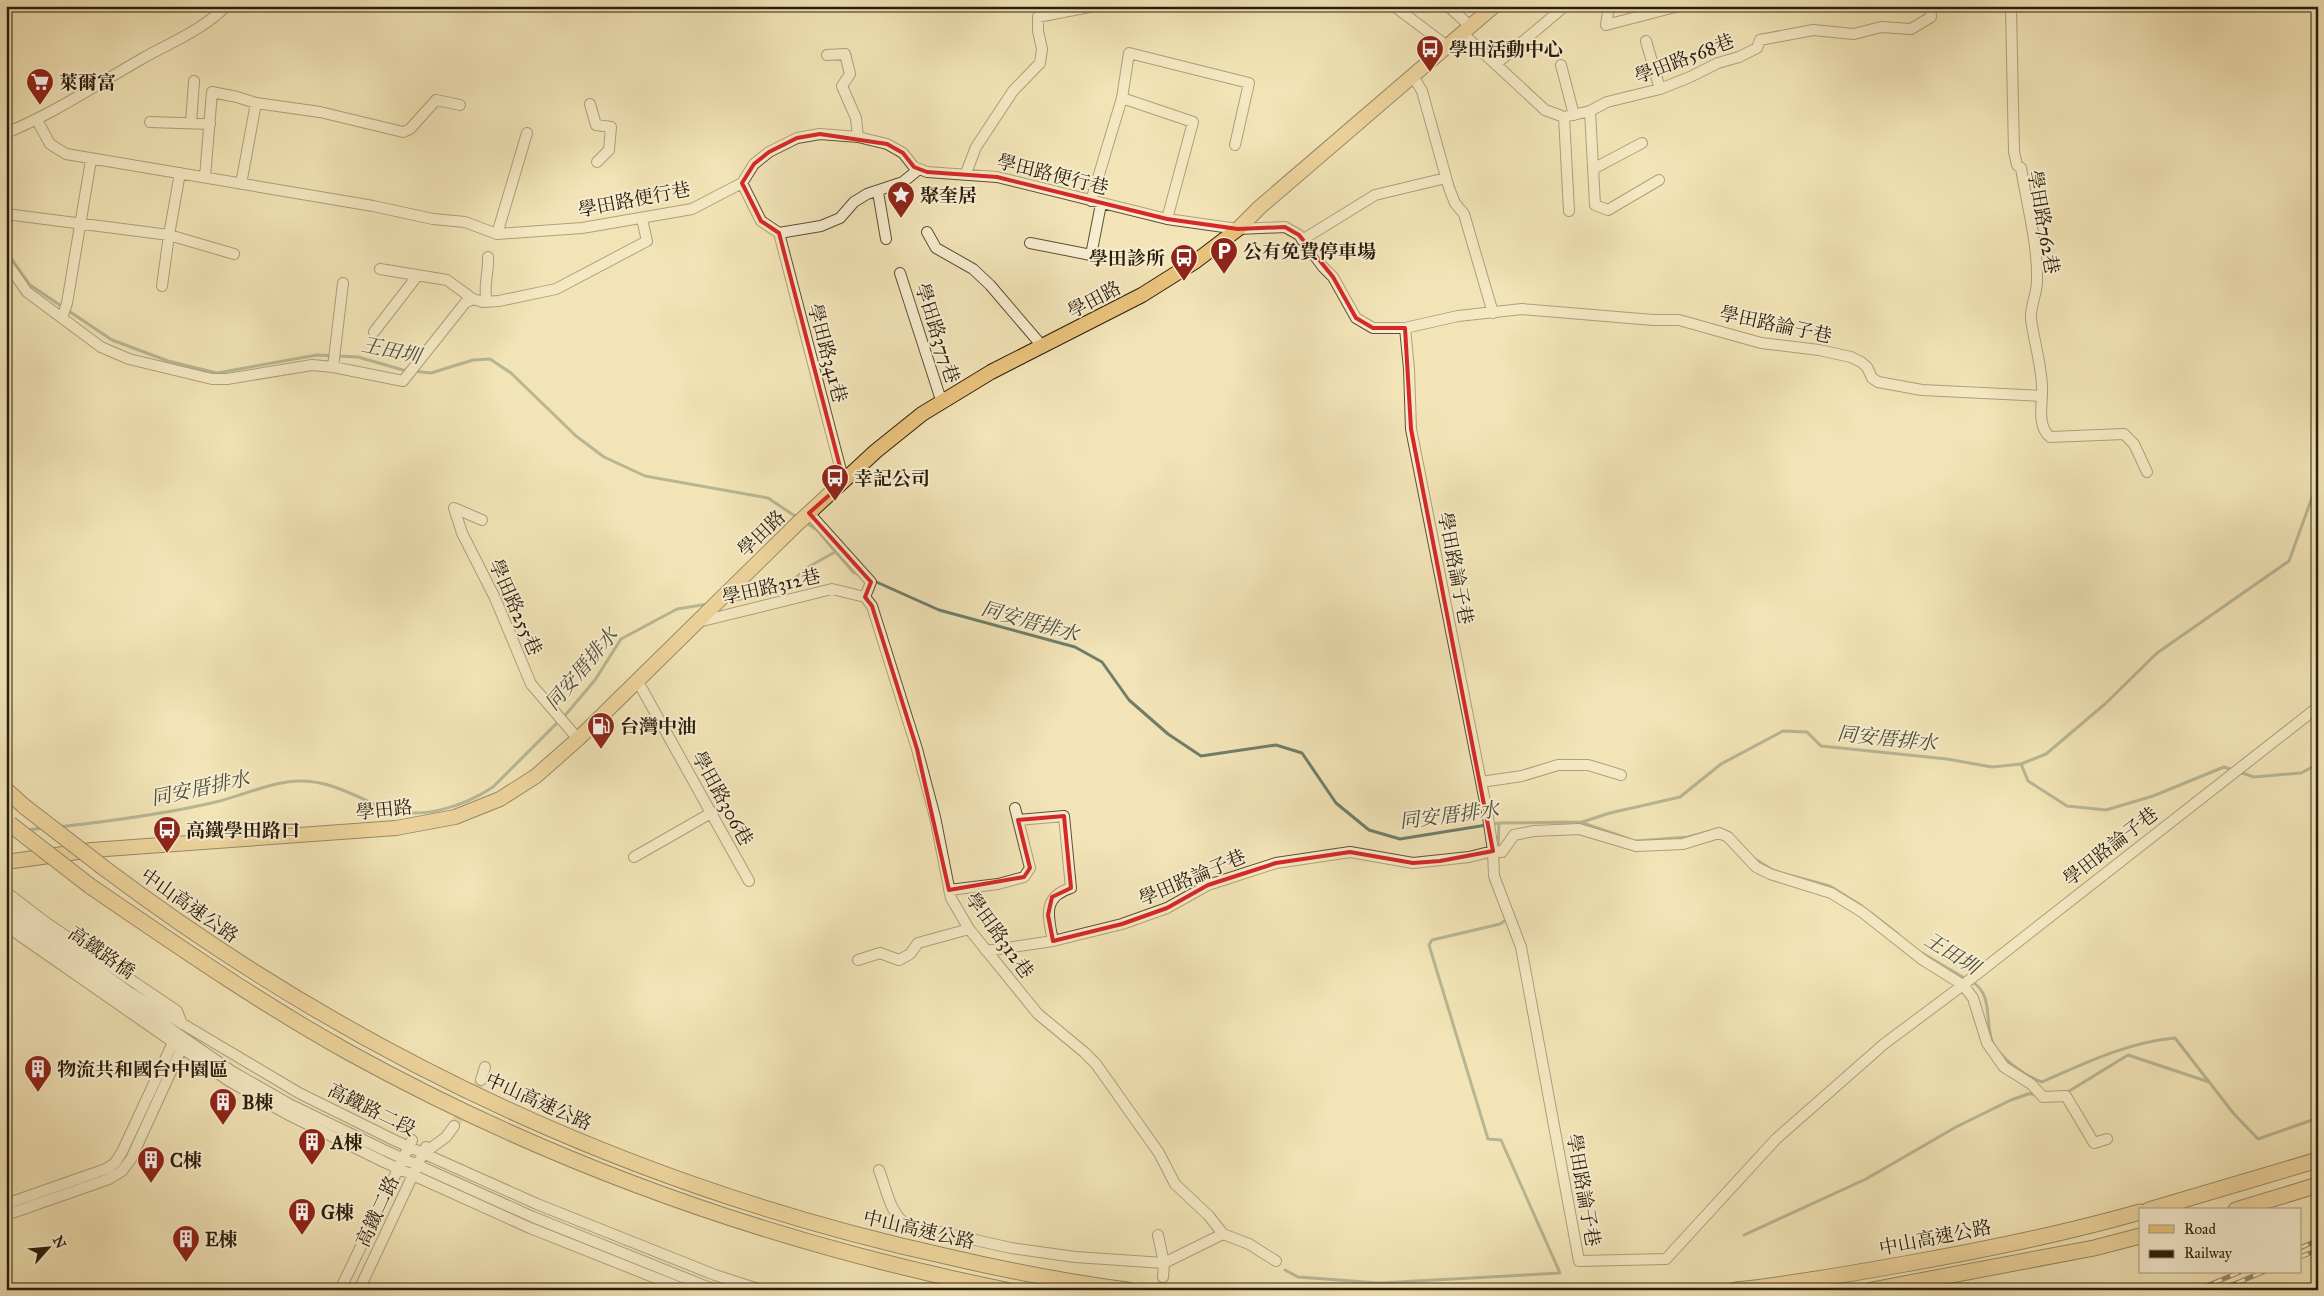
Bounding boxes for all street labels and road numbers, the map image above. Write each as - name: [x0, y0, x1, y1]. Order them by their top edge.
- street label: 學田路568巷: [1631, 29, 1737, 88]
- street label: 學田路便行巷: [995, 150, 1111, 199]
- street label: 學田路762巷: [2023, 168, 2064, 276]
- street label: 學田路便行巷: [576, 177, 692, 222]
- street label: 學田路: [1064, 276, 1125, 323]
- street label: 學田路377巷: [911, 280, 965, 386]
- street label: 學田路341巷: [803, 301, 852, 405]
- street label: 學田路論子巷: [1718, 301, 1834, 348]
- street label: 學田路: [733, 505, 790, 561]
- street label: 學田路論子巷: [1433, 510, 1478, 626]
- street label: 學田路255巷: [484, 556, 547, 659]
- street label: 學田路312巷: [720, 564, 823, 609]
- street label: 學田路306巷: [687, 747, 758, 849]
- street label: 學田路: [354, 795, 414, 824]
- street label: 學田路論子巷: [2058, 802, 2162, 891]
- street label: 學田路論子巷: [1135, 845, 1249, 910]
- street label: 中山高速公路: [136, 863, 243, 948]
- street label: 學田路312巷: [961, 888, 1038, 983]
- street label: 高鐵路橋: [64, 921, 139, 984]
- street label: 中山高速公路: [482, 1068, 596, 1135]
- street label: 高鐵路二段: [324, 1078, 420, 1141]
- street label: 學田路論子巷: [1562, 1132, 1605, 1248]
- street label: 高鐵二路: [351, 1172, 404, 1251]
- street label: 中山高速公路: [861, 1205, 977, 1254]
- street label: 中山高速公路: [1877, 1215, 1993, 1260]

